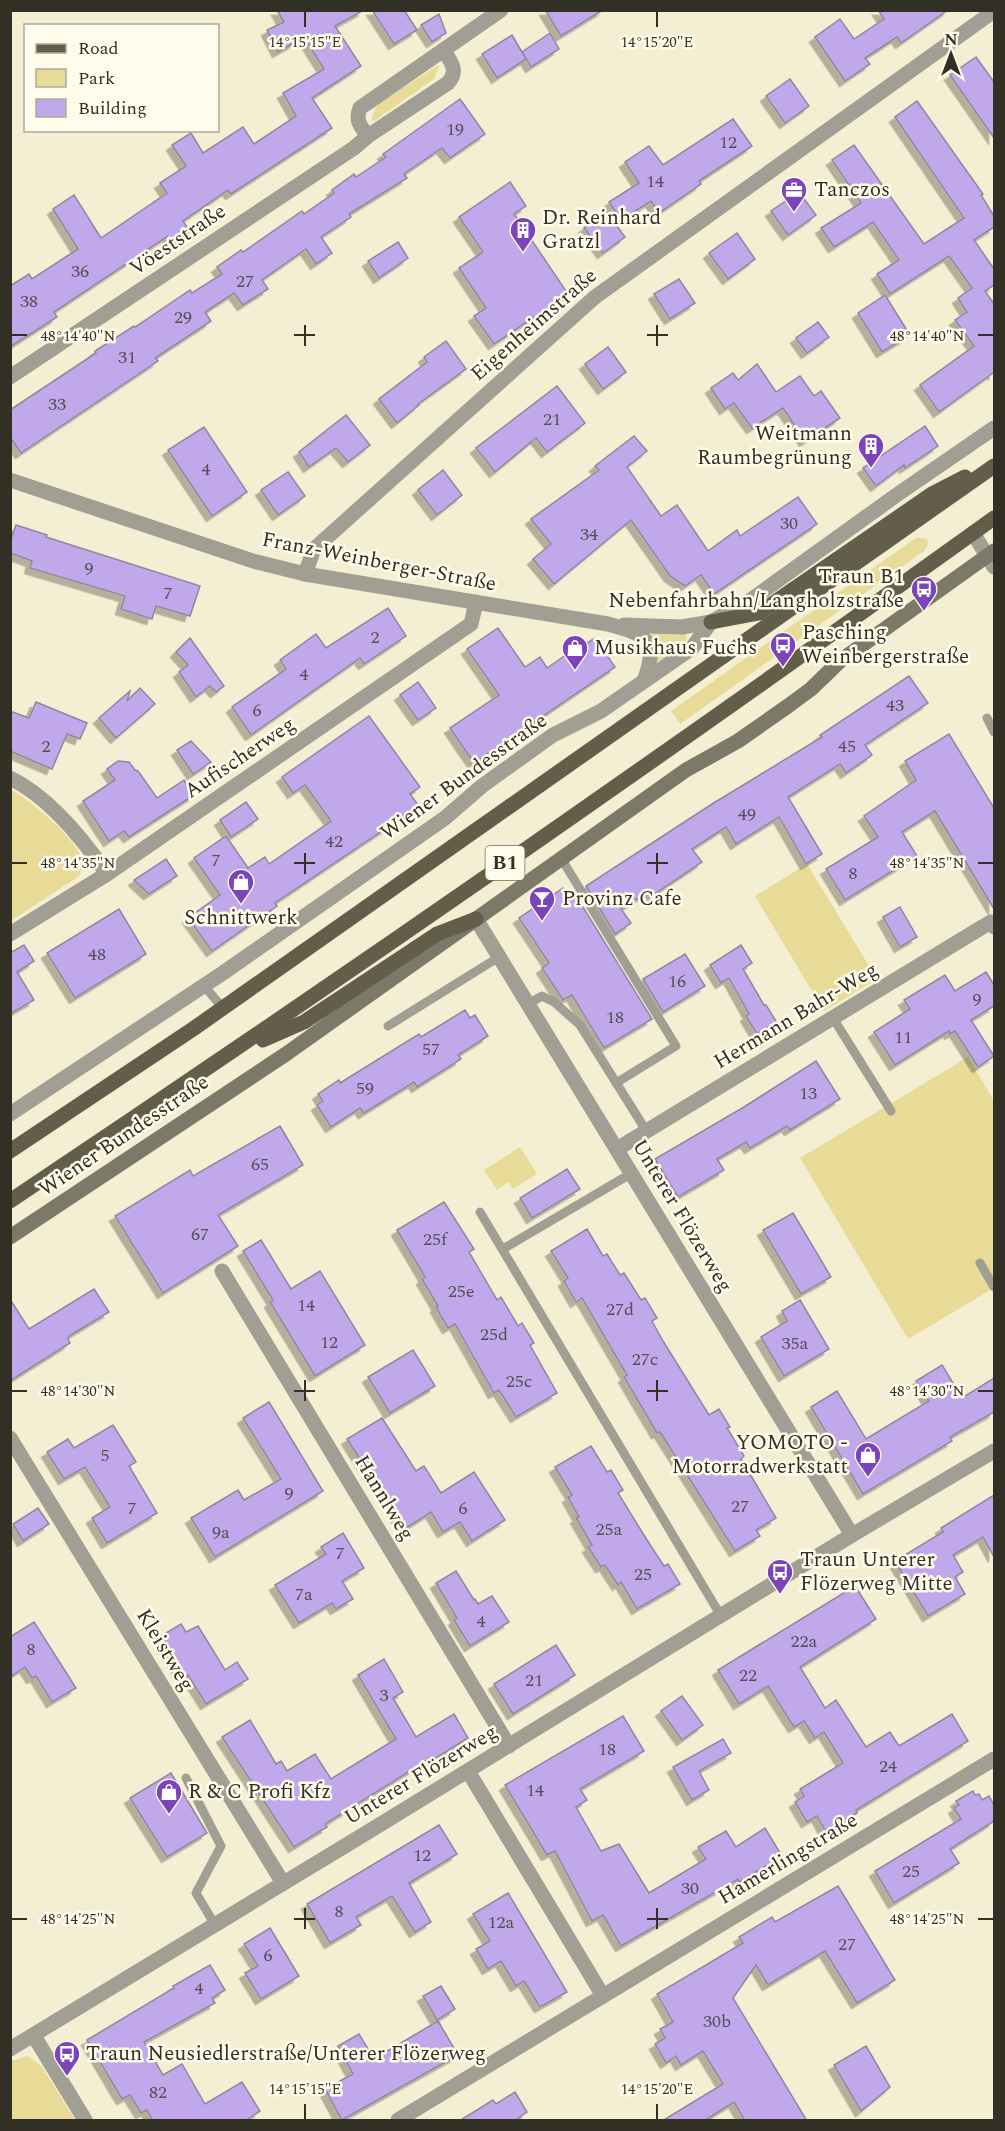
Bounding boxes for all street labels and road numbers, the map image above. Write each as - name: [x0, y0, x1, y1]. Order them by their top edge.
- street label: Vöeststraße: [123, 196, 233, 284]
- street label: Eigenheimstraße: [463, 261, 605, 389]
- street label: Franz-Weinberger-Straße: [259, 524, 499, 600]
- street label: Wiener Bundesstraße: [374, 705, 554, 849]
- street label: Aufischerweg: [178, 709, 302, 807]
- road number: B1: [486, 846, 524, 880]
- street label: Hermann Bahr-Weg: [708, 954, 884, 1078]
- street label: Wiener Bundesstraße: [32, 1067, 216, 1205]
- street label: Unterer Flözerweg: [623, 1133, 741, 1299]
- street label: Hannlweg: [346, 1449, 422, 1547]
- street label: Kleistweg: [128, 1603, 202, 1697]
- street label: Unterer Flözerweg: [338, 1716, 504, 1834]
- street label: Hamerlingstraße: [712, 1805, 864, 1913]

